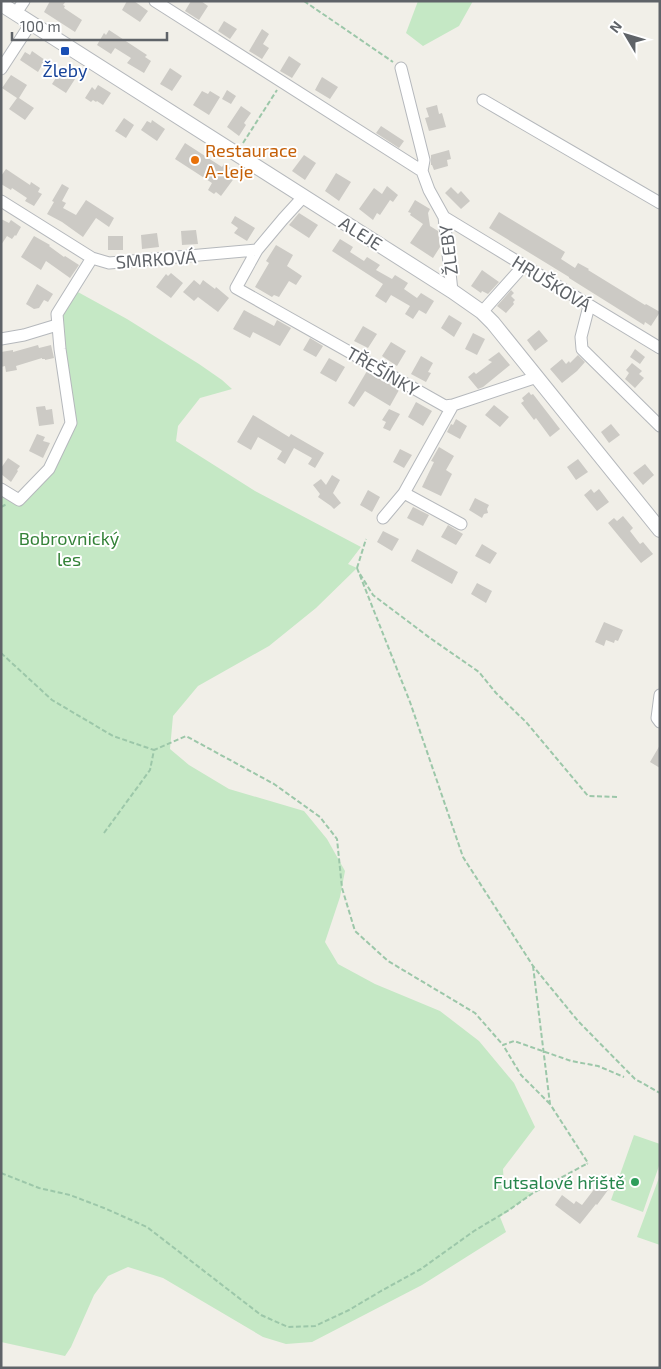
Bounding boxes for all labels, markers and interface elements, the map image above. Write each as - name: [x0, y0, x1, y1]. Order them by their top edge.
- scale bar: [12, 10, 168, 42]
- north arrow: [601, 10, 651, 60]
- text: 100 m: [20, 17, 61, 35]
- text: N: [606, 17, 625, 36]
- marker: Žleby: [59, 45, 71, 57]
- place label: Žleby: [43, 59, 88, 81]
- place label: Restaurace A-leje: [205, 139, 297, 182]
- marker: Restaurace A-leje: [189, 154, 201, 166]
- street label: ALEJE: [335, 211, 387, 255]
- street label: ŽLEBY: [434, 223, 462, 277]
- street label: SMRKOVÁ: [115, 245, 198, 273]
- street label: HRUŠKOVÁ: [508, 250, 596, 316]
- street label: TŘEŠÍNKY: [343, 341, 424, 401]
- park label: Bobrovnický les: [19, 527, 120, 570]
- place label: Futsalové hřiště: [493, 1171, 625, 1193]
- marker: Futsalové hřiště: [629, 1176, 641, 1188]

